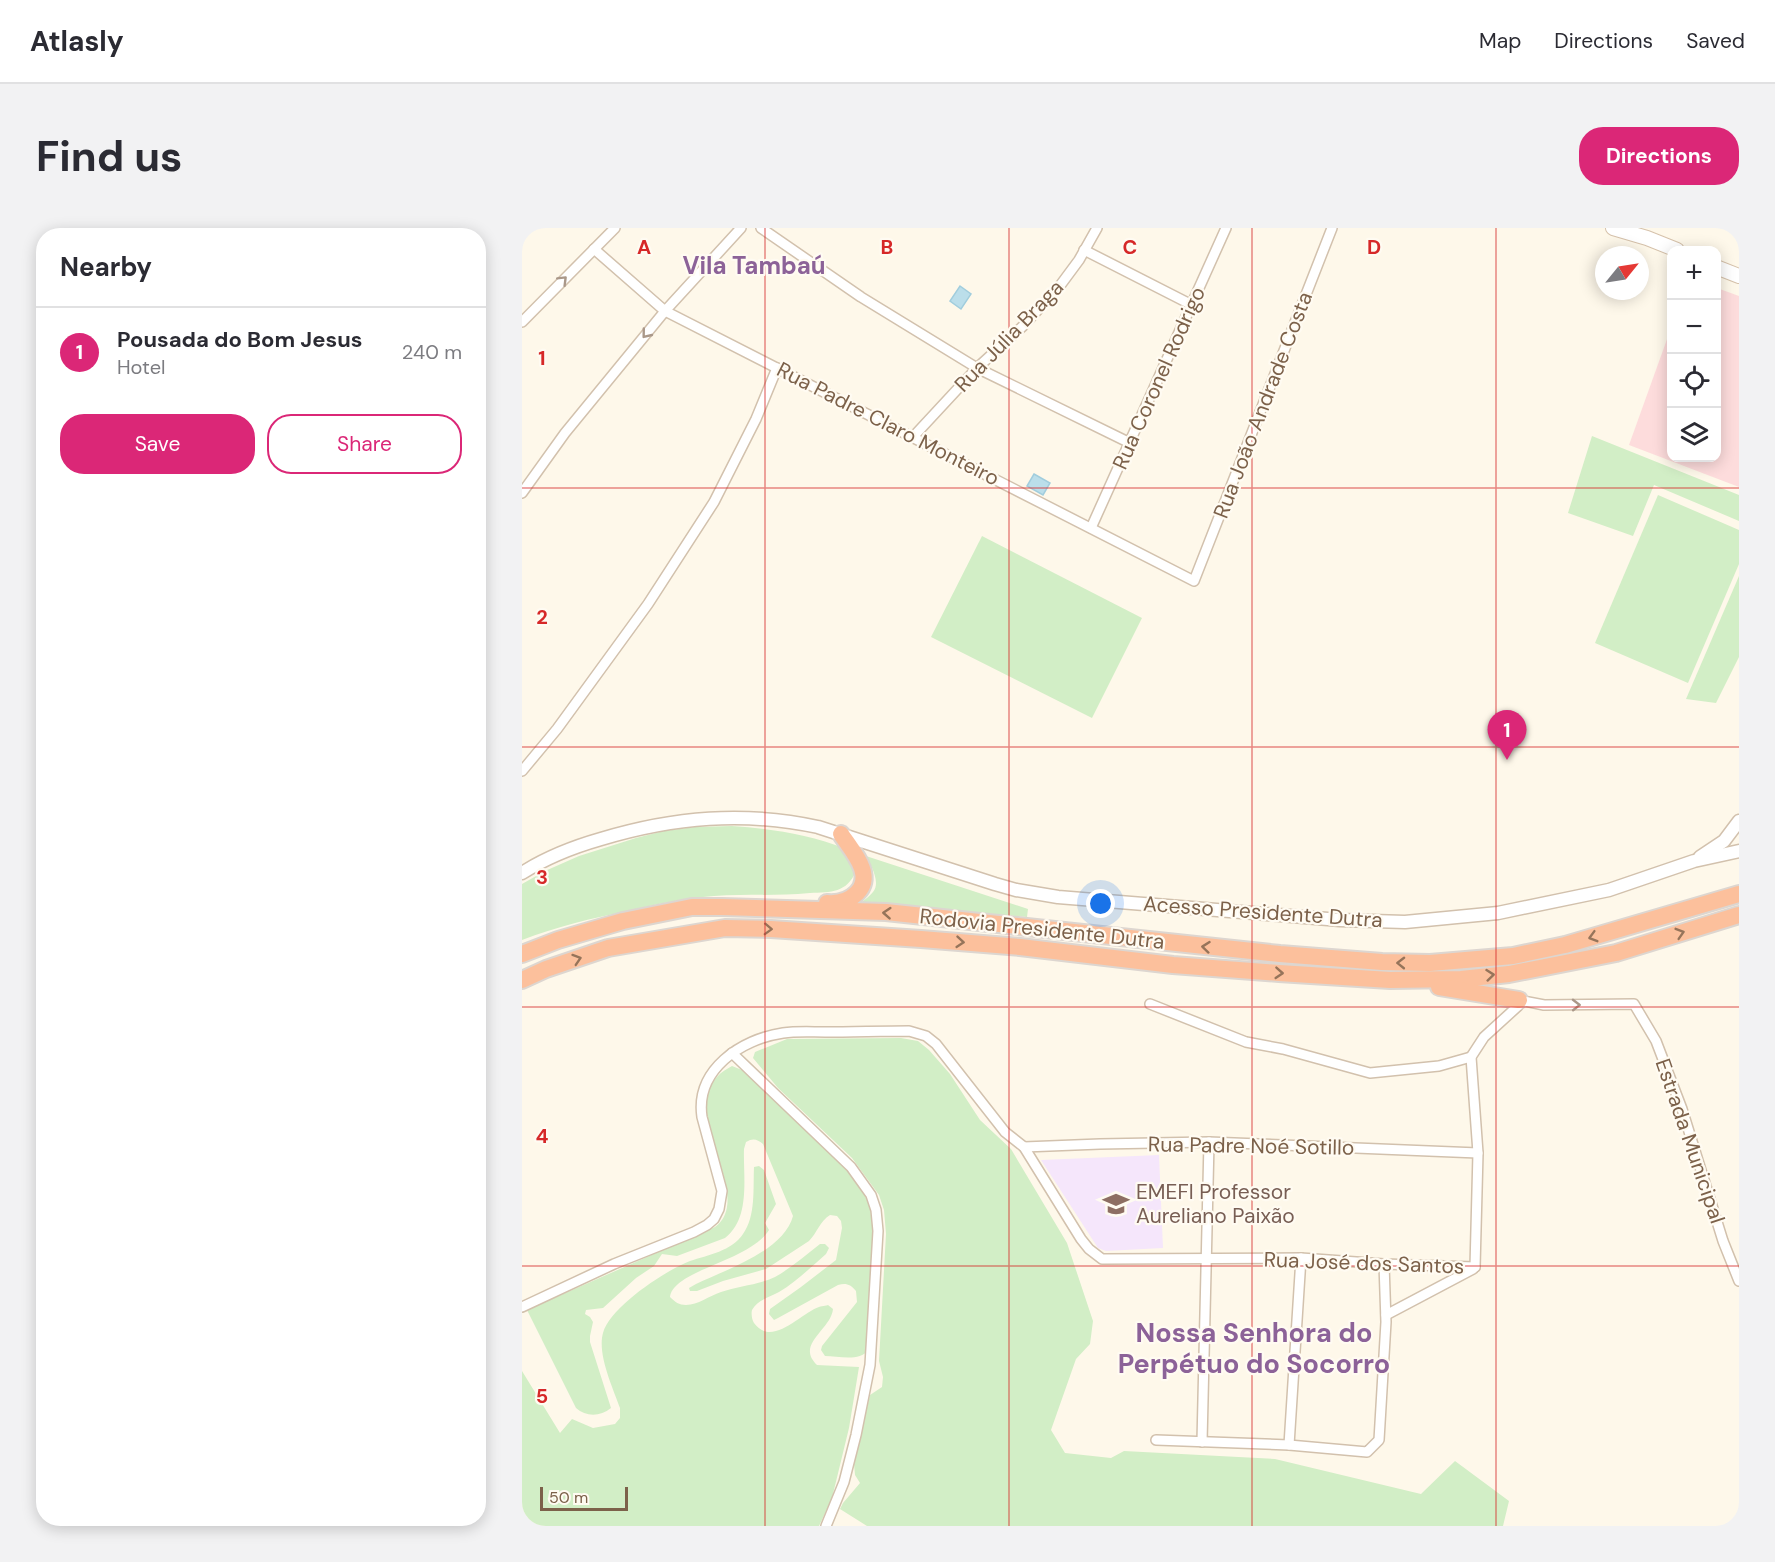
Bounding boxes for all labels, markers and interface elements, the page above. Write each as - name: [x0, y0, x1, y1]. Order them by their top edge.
- text: Atlasly: [30, 23, 124, 60]
- text: Map: [1479, 27, 1521, 55]
- text: Directions: [1554, 27, 1653, 55]
- text: Saved: [1686, 27, 1745, 55]
- button: Directions: [1579, 127, 1739, 185]
- text: Find us: [36, 129, 182, 184]
- text: A: [637, 234, 651, 260]
- text: B: [881, 234, 893, 260]
- text: C: [1123, 234, 1137, 260]
- text: D: [1367, 234, 1381, 260]
- north arrow: [1595, 246, 1649, 300]
- map controls: [1667, 246, 1721, 462]
- button: +: [1667, 246, 1721, 300]
- text: Nearby: [60, 250, 152, 284]
- district label: Vila Tambaú: [682, 250, 826, 281]
- street label: Rua Júlia Braga: [948, 274, 1070, 398]
- one-way arrow: [555, 277, 566, 288]
- street label: Rua Coronel Rodrigo: [1106, 282, 1212, 474]
- street label: Rua João Andrade Costa: [1207, 288, 1319, 522]
- button: −: [1667, 300, 1721, 354]
- text: Pousada do Bom Jesus: [117, 325, 362, 354]
- one-way arrow: [643, 327, 654, 338]
- text: 1: [76, 339, 83, 365]
- text: 240 m: [402, 339, 462, 365]
- text: 1: [538, 345, 546, 371]
- text: Hotel: [117, 354, 165, 380]
- button: locate: [1667, 354, 1721, 408]
- street label: Rua Padre Claro Monteiro: [772, 356, 1004, 492]
- button: layers: [1667, 408, 1721, 462]
- button: Save: [60, 414, 255, 474]
- button: Share: [267, 414, 462, 474]
- text: 2: [536, 604, 548, 630]
- pin: 1: [1488, 710, 1526, 760]
- text: 3: [536, 864, 548, 890]
- your location: [1086, 889, 1115, 918]
- street label: Acesso Presidente Dutra: [1142, 890, 1384, 934]
- street label: Rodovia Presidente Dutra: [918, 902, 1166, 956]
- one-way arrow: [883, 906, 892, 919]
- one-way arrow: [764, 923, 773, 936]
- one-way arrow: [1674, 928, 1685, 940]
- one-way arrow: [1588, 930, 1599, 942]
- one-way arrow: [955, 935, 964, 948]
- one-way arrow: [1202, 941, 1211, 954]
- one-way arrow: [571, 954, 582, 966]
- one-way arrow: [1396, 957, 1405, 969]
- one-way arrow: [1275, 966, 1284, 979]
- one-way arrow: [1486, 970, 1495, 982]
- one-way arrow: [1572, 999, 1581, 1011]
- street label: Estrada Municipal: [1649, 1055, 1731, 1227]
- text: 4: [536, 1123, 549, 1149]
- street label: Rua Padre Noé Sotillo: [1148, 1130, 1354, 1162]
- place label: EMEFI Professor Aureliano Paixão: [1136, 1178, 1295, 1230]
- school or university icon: EMEFI Professor Aureliano Paixão: [1101, 1189, 1131, 1219]
- street label: Rua José dos Santos: [1263, 1246, 1465, 1280]
- district label: Nossa Senhora do Perpétuo do Socorro: [1118, 1315, 1390, 1381]
- text: 5: [536, 1383, 548, 1409]
- scale bar: [540, 1484, 628, 1512]
- text: 50 m: [549, 1487, 588, 1508]

